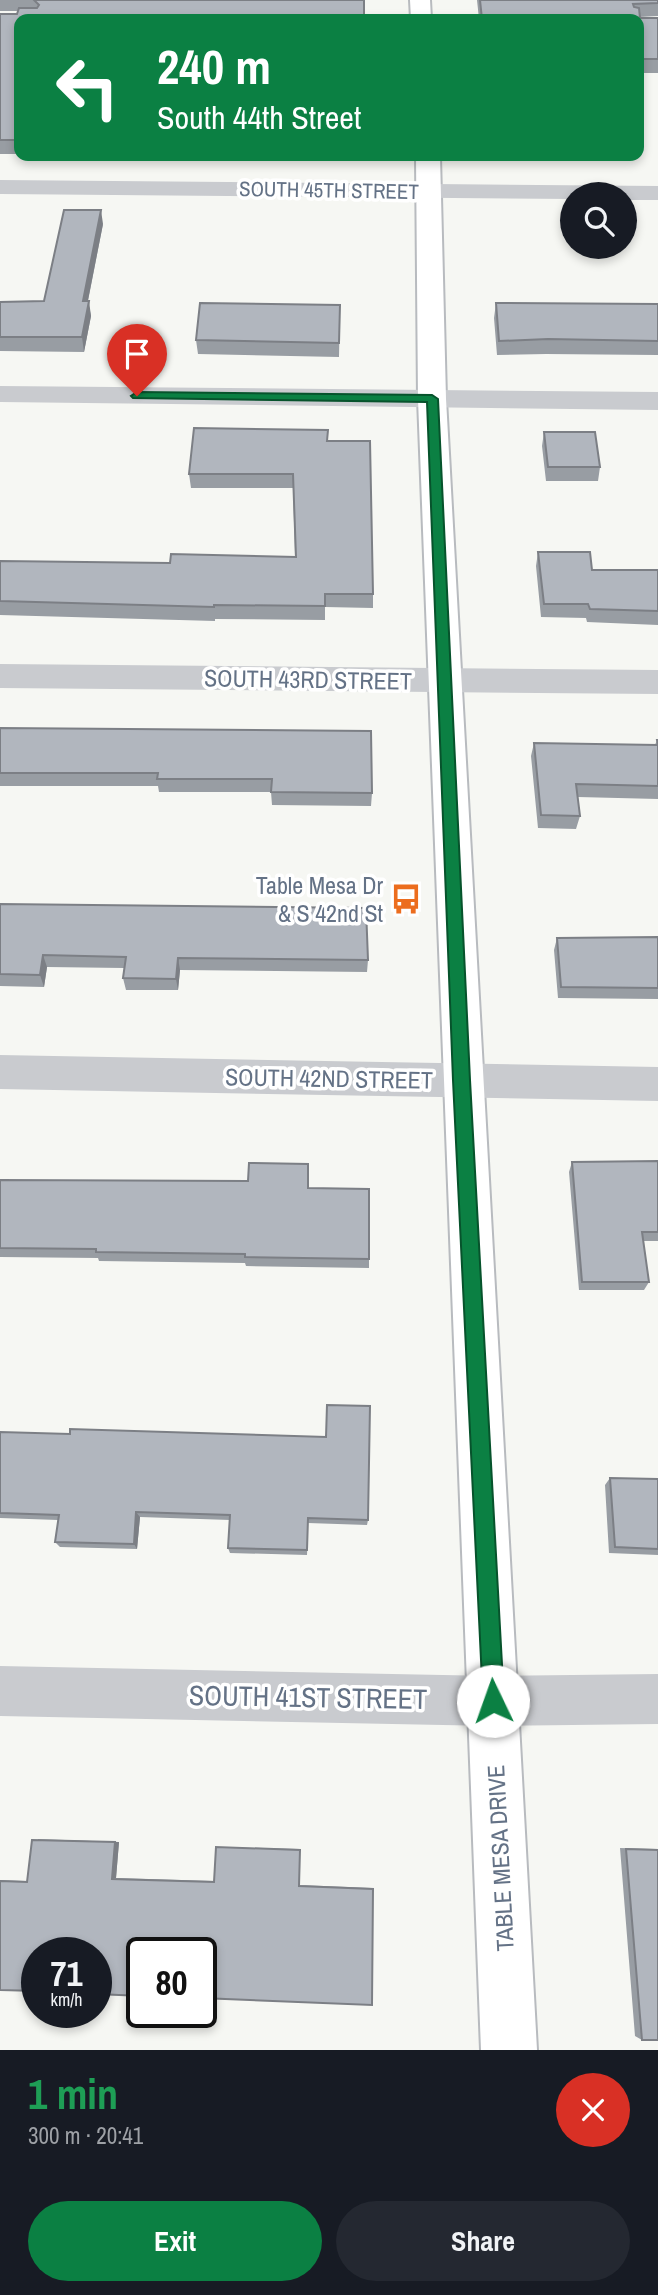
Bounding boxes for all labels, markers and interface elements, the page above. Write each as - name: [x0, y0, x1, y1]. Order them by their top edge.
- text: 240 m: [157, 33, 271, 99]
- icon: left: [42, 42, 133, 133]
- text: South 44th Street: [157, 96, 361, 139]
- street label: SOUTH 45TH STREET: [239, 174, 420, 206]
- map controls: [560, 182, 637, 259]
- button: search: [560, 182, 637, 259]
- pin: [107, 324, 167, 396]
- icon: arrive: [118, 335, 156, 373]
- street label: SOUTH 43RD STREET: [204, 661, 412, 697]
- place label: Table Mesa Dr & S 42nd St: [256, 869, 384, 929]
- bus stop icon: Table Mesa Dr & S 42nd St: [389, 882, 423, 916]
- street label: SOUTH 42ND STREET: [225, 1060, 433, 1096]
- position arrow: [456, 1664, 530, 1738]
- street label: SOUTH 41ST STREET: [189, 1676, 427, 1718]
- street label: TABLE MESA DRIVE: [479, 1764, 521, 1952]
- speed limit sign: 80: [126, 1937, 217, 2028]
- text: 71: [51, 1950, 82, 1997]
- text: km/h: [51, 1987, 83, 2012]
- text: 1 min: [28, 2066, 118, 2122]
- button: close: [556, 2073, 630, 2147]
- text: 300 m · 20:41: [28, 2120, 143, 2151]
- button: Exit: [28, 2201, 322, 2281]
- button: Share: [336, 2201, 630, 2281]

